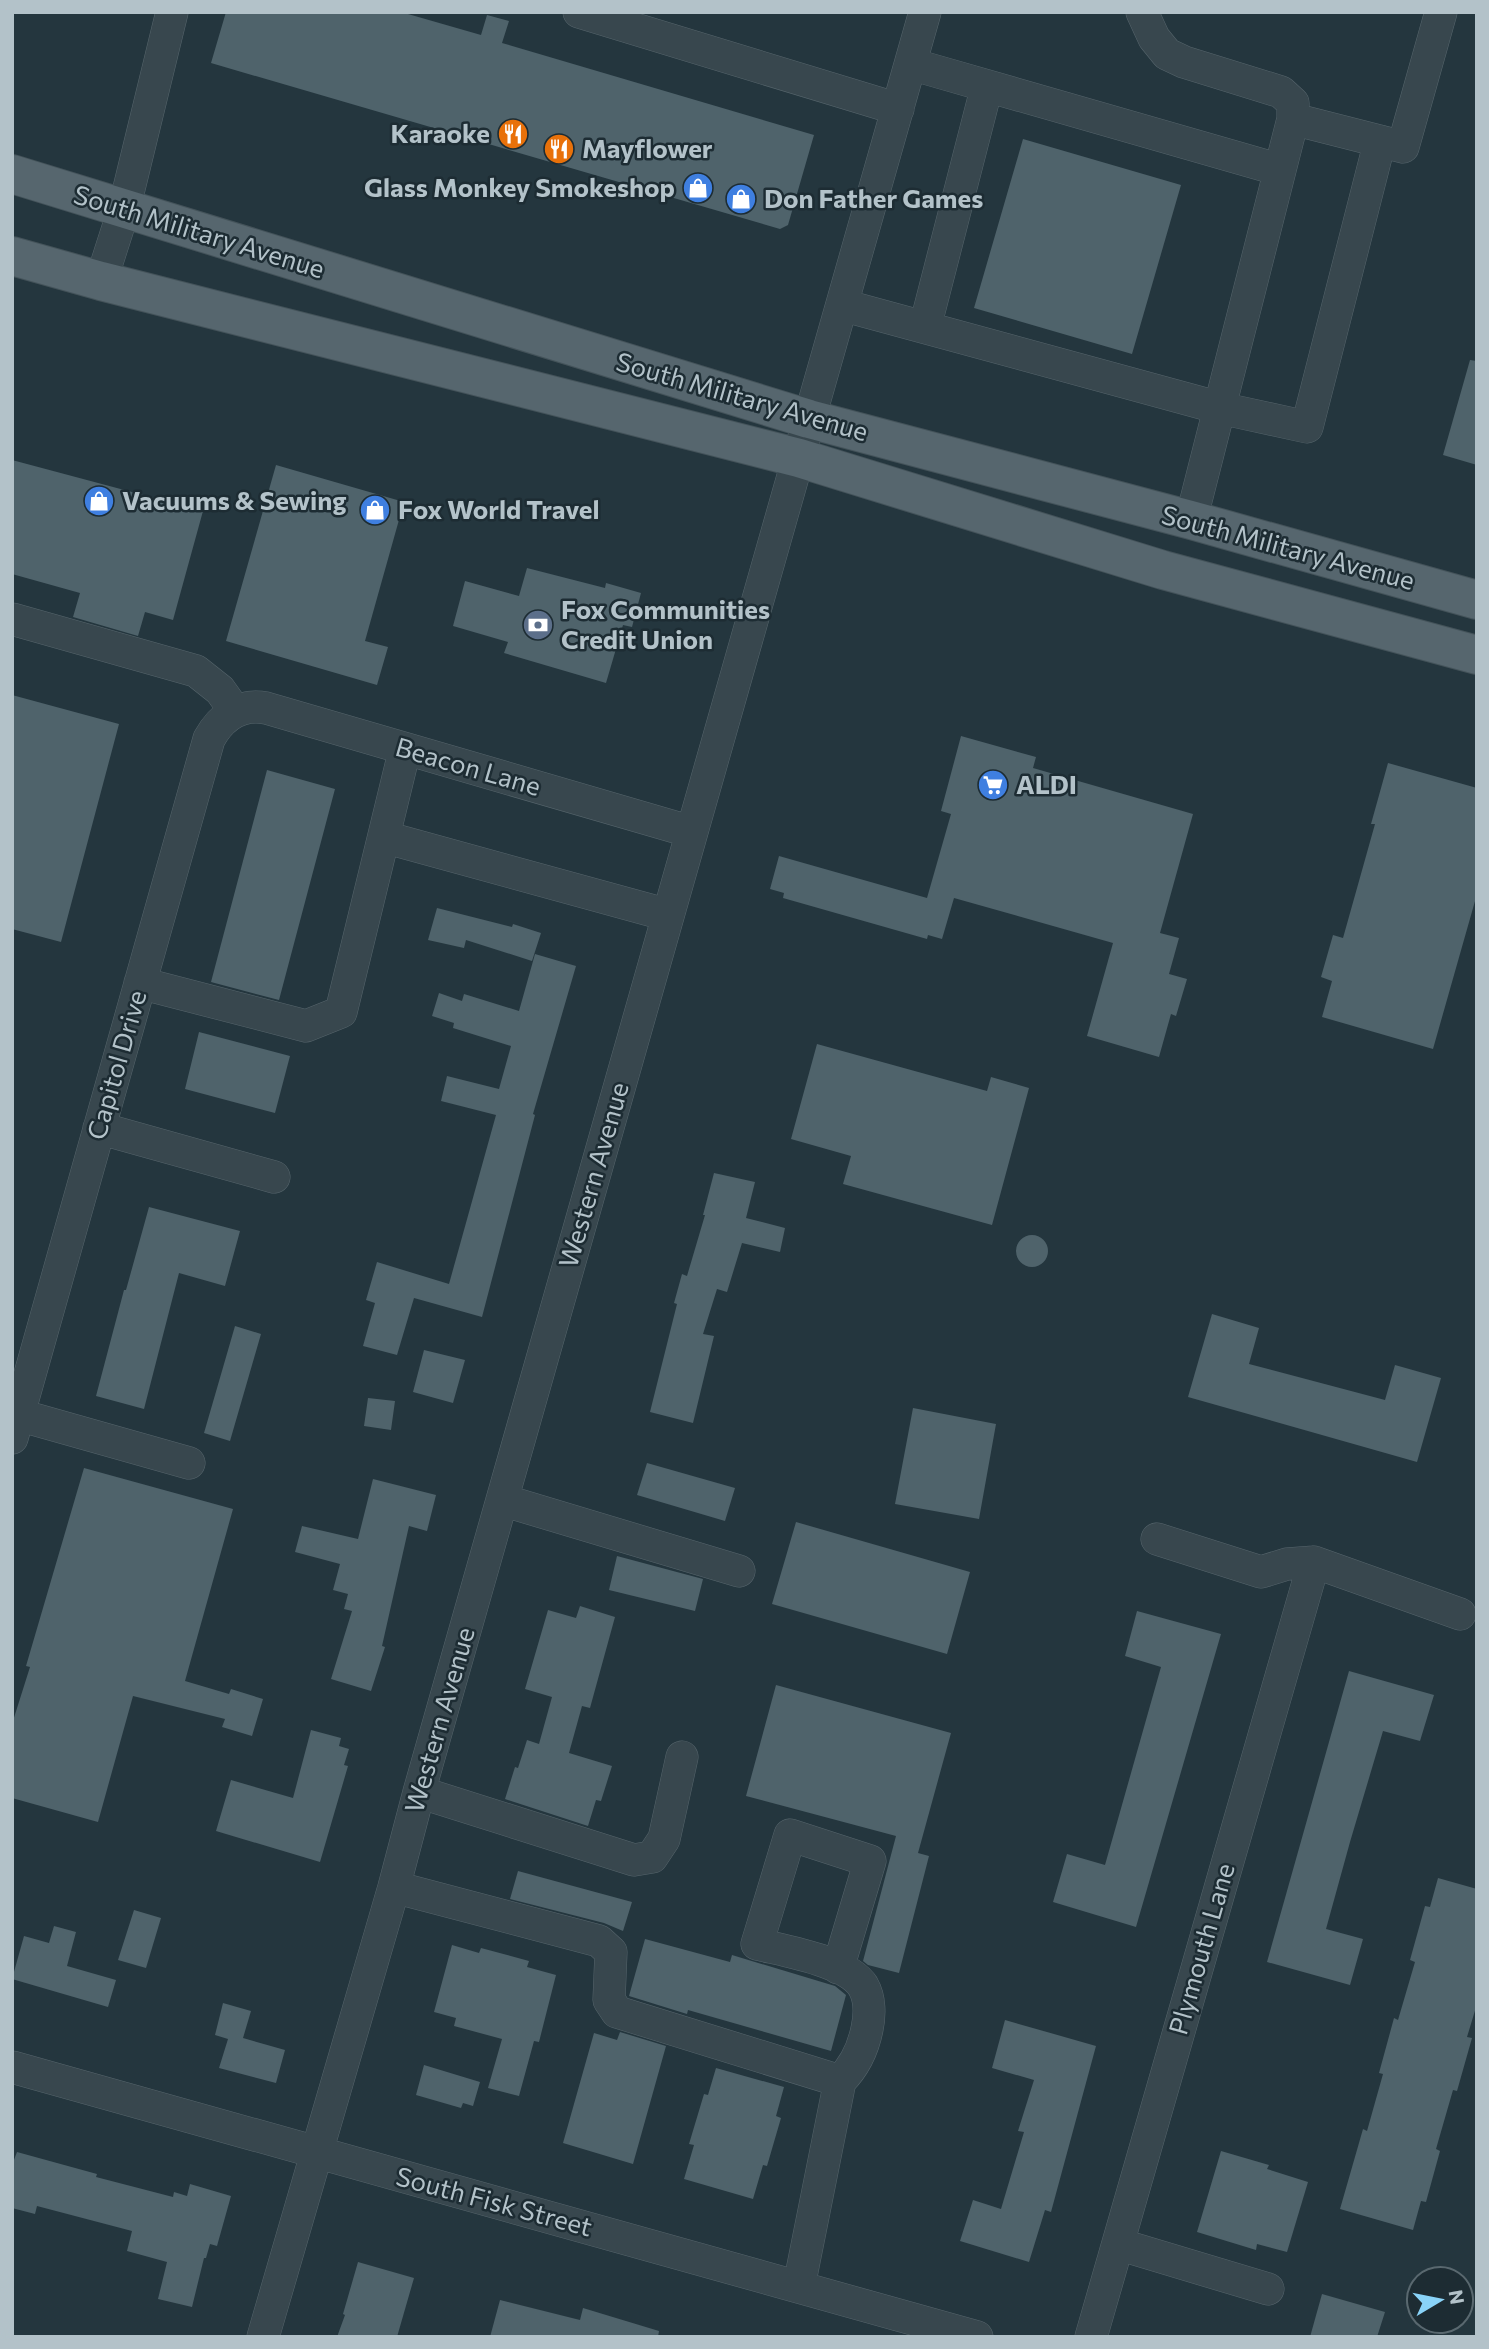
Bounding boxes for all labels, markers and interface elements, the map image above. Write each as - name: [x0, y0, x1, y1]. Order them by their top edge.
- place label: Karaoke: [391, 117, 490, 148]
- restaurant icon: Karaoke: [496, 117, 530, 151]
- restaurant icon: Mayflower: [542, 132, 576, 166]
- place label: Mayflower: [582, 132, 713, 163]
- place label: Glass Monkey Smokeshop: [364, 171, 675, 202]
- shop icon: Glass Monkey Smokeshop: [681, 171, 715, 205]
- street label: South Military Avenue: [70, 178, 329, 283]
- shop icon: Don Father Games: [724, 182, 758, 216]
- place label: Don Father Games: [764, 182, 983, 213]
- street label: South Military Avenue: [613, 345, 872, 446]
- shop icon: Vacuums & Sewing: [82, 484, 116, 518]
- place label: Vacuums & Sewing: [122, 484, 347, 515]
- shop icon: Fox World Travel: [358, 493, 392, 527]
- place label: Fox World Travel: [398, 493, 600, 524]
- street label: South Military Avenue: [1159, 498, 1418, 595]
- place label: Fox Communities Credit Union: [561, 593, 770, 654]
- bank icon: Fox Communities Credit Union: [521, 608, 555, 642]
- street label: Beacon Lane: [392, 730, 545, 801]
- supermarket icon: ALDI: [976, 768, 1010, 802]
- place label: ALDI: [1016, 768, 1077, 799]
- street label: Capitol Drive: [79, 986, 152, 1143]
- street label: Western Avenue: [551, 1078, 634, 1271]
- street label: Western Avenue: [397, 1623, 480, 1816]
- street label: Plymouth Lane: [1161, 1859, 1240, 2038]
- street label: South Fisk Street: [393, 2159, 596, 2242]
- north arrow: [1405, 2265, 1475, 2335]
- text: N: [1445, 2288, 1470, 2306]

